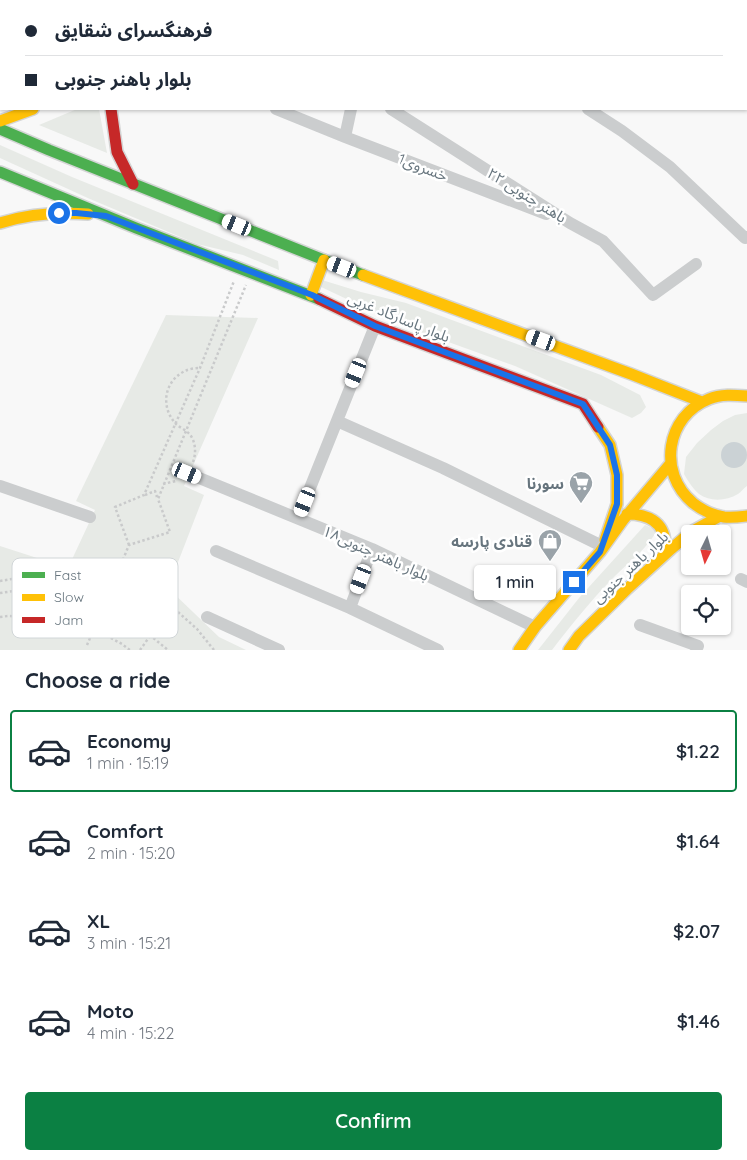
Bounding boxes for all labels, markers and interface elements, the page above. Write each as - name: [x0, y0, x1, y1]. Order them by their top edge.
- text: فرهنگسرای شقایق: [55, 18, 212, 42]
- text: بلوار باهنر جنوبی: [55, 67, 192, 91]
- street label: خسروى1: [396, 149, 450, 185]
- street label: ۲۲ باهنر جنوبی: [484, 163, 570, 227]
- route start: [48, 202, 70, 224]
- car: [220, 212, 253, 238]
- car: [325, 255, 358, 279]
- street label: بلوار پاسارگاد غربی: [345, 288, 453, 347]
- car: [524, 328, 557, 352]
- car: [343, 356, 368, 390]
- car: [170, 460, 203, 486]
- supermarket icon: سورنا: [568, 470, 594, 504]
- place label: سورنا: [527, 474, 564, 493]
- car: [292, 485, 317, 519]
- street label: ۱۸بلوار باهنر جنوبی: [320, 521, 432, 585]
- north arrow: [681, 525, 731, 575]
- map controls: [681, 525, 731, 635]
- street label: بلوار باهنر جنوبی: [588, 527, 672, 607]
- shop icon: قنادی پارسه: [537, 528, 563, 562]
- place label: قنادی پارسه: [451, 532, 532, 551]
- legend: [12, 558, 178, 638]
- car: [348, 562, 373, 596]
- callout: 1 min: [474, 564, 556, 600]
- text: Fast: [54, 566, 82, 584]
- route end: [563, 571, 585, 593]
- text: 1 min: [496, 572, 534, 592]
- button: locate: [681, 585, 731, 635]
- text: Slow: [54, 588, 84, 606]
- text: Jam: [54, 611, 83, 629]
- text: Choose a ride: [25, 666, 170, 694]
- icon: car: [27, 729, 72, 774]
- text: Economy: [87, 729, 171, 753]
- text: $1.22: [676, 739, 720, 763]
- text: 1 min · 15:19: [87, 753, 169, 773]
- icon: car: [27, 819, 72, 864]
- text: Comfort: [87, 819, 164, 843]
- text: $1.64: [676, 829, 720, 853]
- text: 2 min · 15:20: [87, 843, 175, 863]
- icon: car: [27, 909, 72, 954]
- text: XL: [87, 909, 110, 933]
- text: $2.07: [673, 919, 720, 943]
- text: 3 min · 15:21: [87, 933, 171, 953]
- icon: car: [27, 999, 72, 1044]
- text: Moto: [87, 999, 134, 1023]
- text: $1.46: [677, 1009, 720, 1033]
- text: 4 min · 15:22: [87, 1023, 174, 1043]
- button: Confirm: [25, 1092, 722, 1150]

